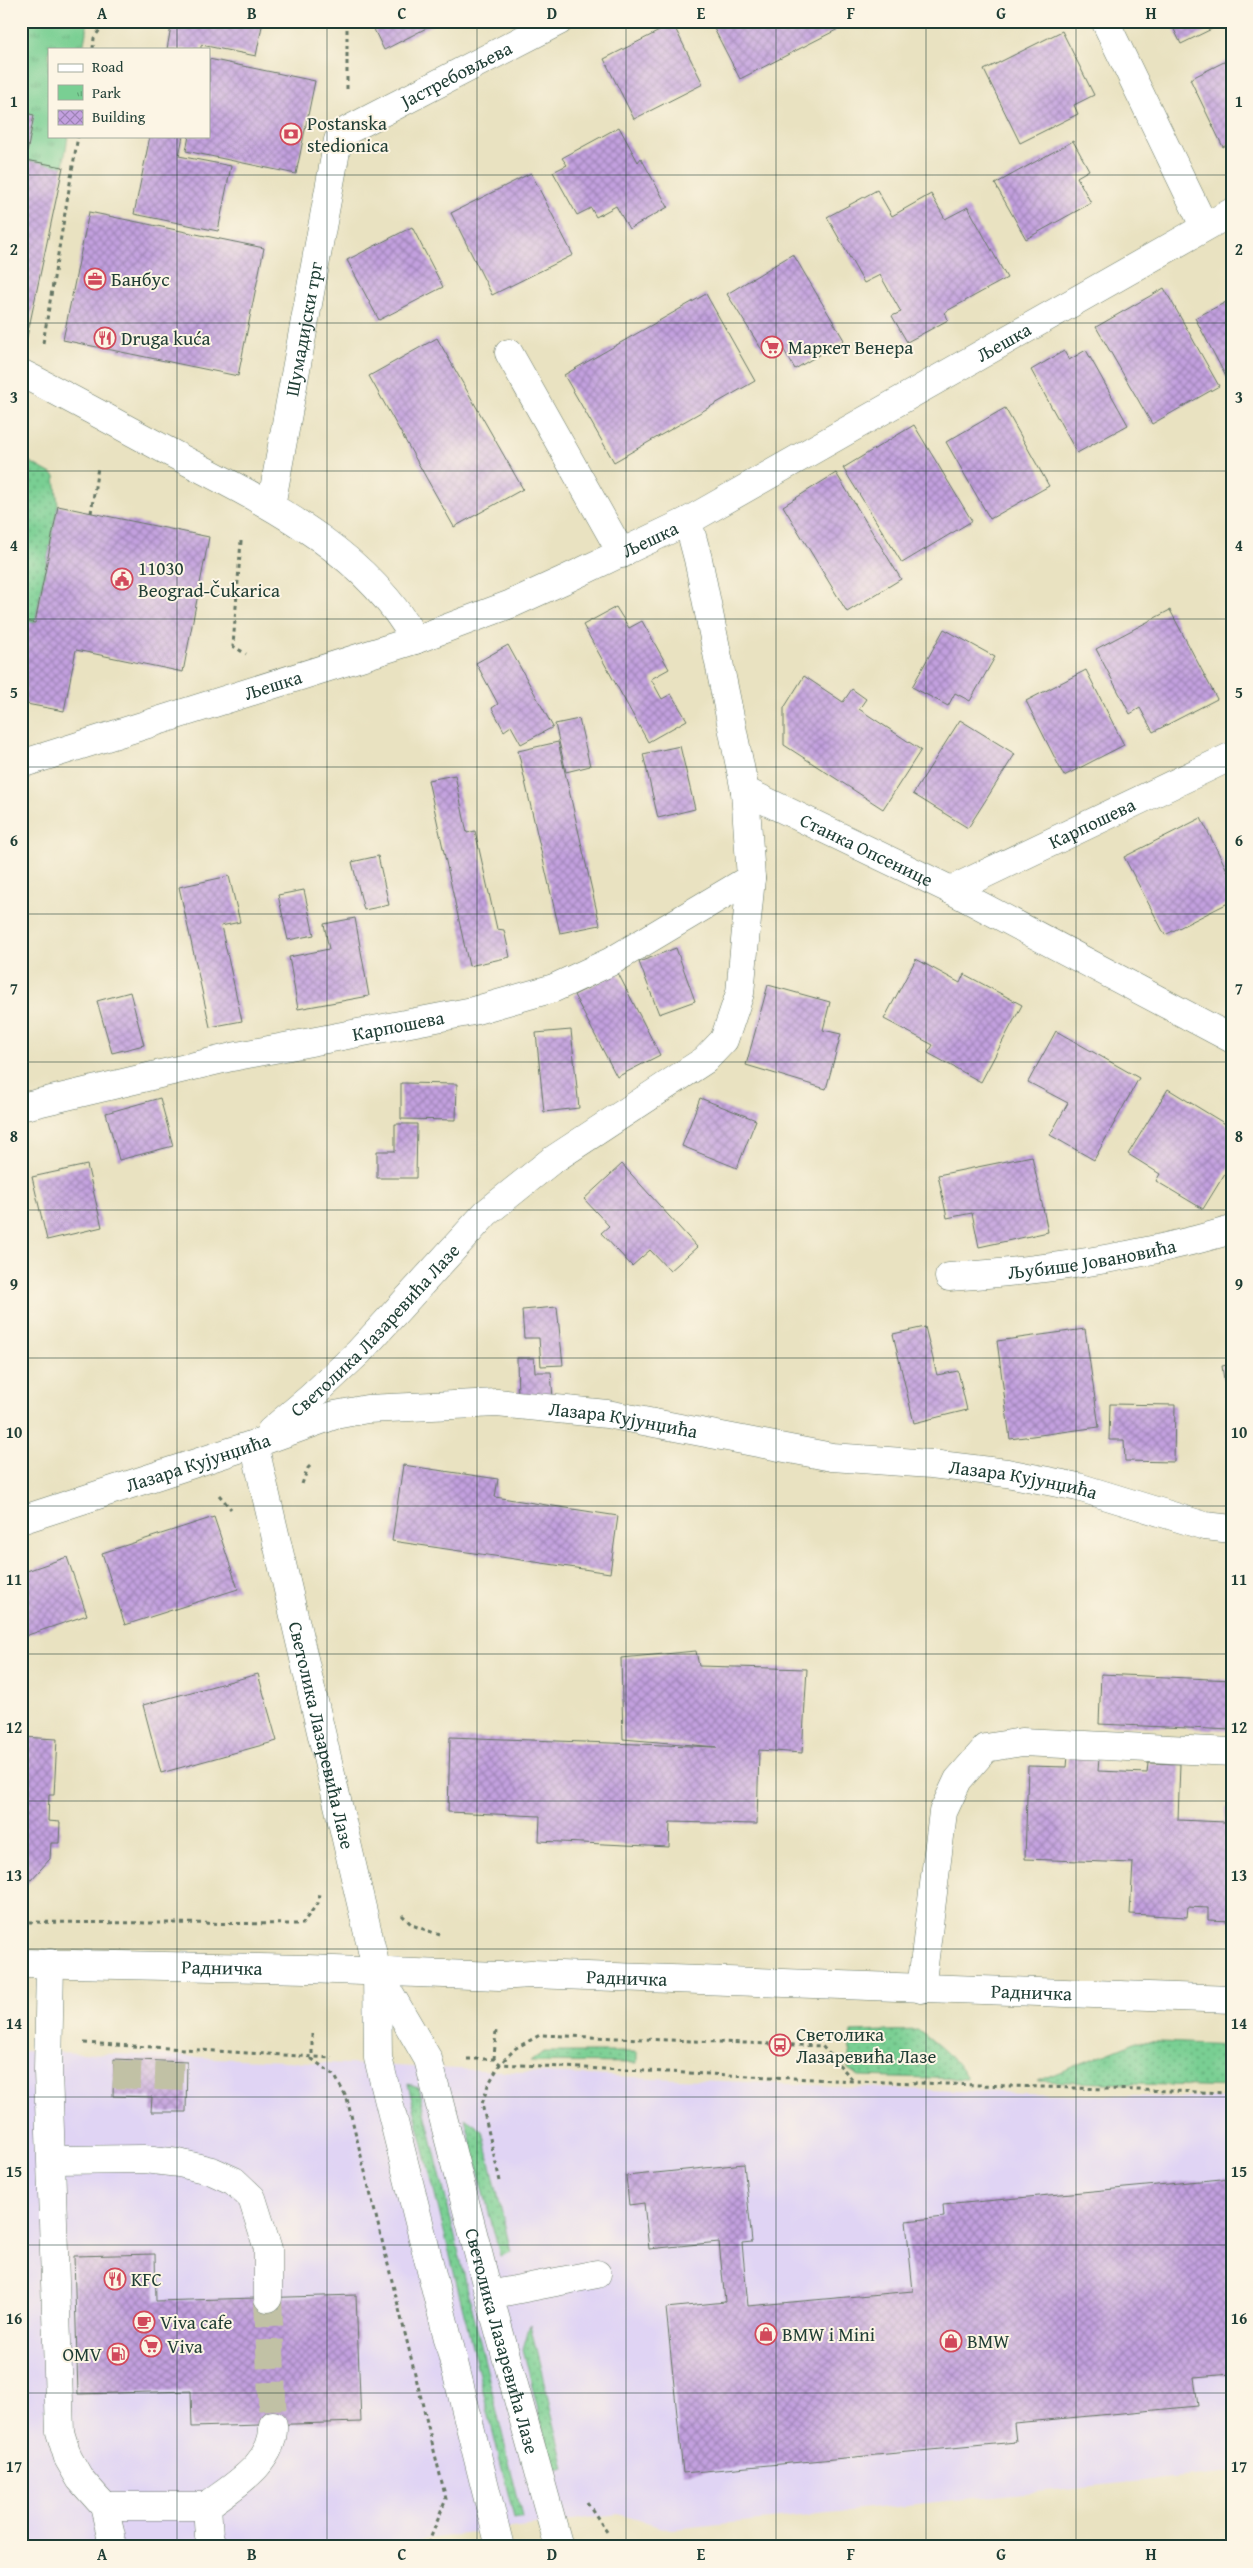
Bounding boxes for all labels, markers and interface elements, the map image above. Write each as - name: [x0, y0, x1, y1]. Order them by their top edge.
- text: A: [97, 1, 108, 25]
- text: B: [247, 1, 257, 25]
- text: C: [397, 1, 407, 25]
- text: D: [547, 1, 557, 25]
- text: E: [697, 1, 706, 25]
- text: F: [847, 1, 855, 25]
- text: G: [996, 1, 1006, 25]
- text: H: [1145, 1, 1157, 25]
- street label: Јастребовљева: [394, 34, 517, 115]
- legend: [48, 48, 210, 138]
- text: Road: [92, 56, 123, 77]
- text: Park: [92, 82, 121, 103]
- text: 1: [10, 89, 18, 113]
- text: 1: [1235, 89, 1243, 113]
- text: Building: [92, 106, 146, 127]
- place label: Postanska stedionica: [307, 109, 389, 159]
- bank icon: Postanska stedionica: [279, 122, 303, 146]
- text: 2: [10, 237, 18, 261]
- text: 2: [1235, 237, 1243, 261]
- street label: Шумадијски трг: [277, 259, 329, 399]
- place label: Банбус: [111, 265, 170, 293]
- office icon: Банбус: [83, 267, 107, 291]
- street label: Љешка: [971, 315, 1036, 369]
- place label: Druga kuća: [121, 324, 211, 352]
- restaurant icon: Druga kuća: [93, 326, 117, 350]
- place label: Маркет Венера: [788, 333, 913, 361]
- supermarket icon: Маркет Венера: [760, 335, 784, 359]
- text: 3: [10, 385, 18, 409]
- text: 3: [1235, 385, 1243, 409]
- street label: Љешка: [617, 514, 683, 564]
- text: 4: [10, 533, 18, 557]
- text: 4: [1235, 533, 1243, 557]
- place label: 11030 Beograd-Čukarica: [138, 554, 280, 604]
- public building icon: 11030 Beograd-Čukarica: [110, 567, 134, 591]
- street label: Љешка: [240, 663, 305, 707]
- text: 5: [10, 680, 18, 704]
- text: 5: [1235, 680, 1243, 704]
- street label: Карпошева: [1044, 790, 1140, 856]
- street label: Станка Опсенице: [795, 806, 938, 893]
- text: 6: [10, 828, 18, 852]
- text: 6: [1235, 828, 1243, 852]
- text: 7: [10, 976, 18, 1000]
- text: 7: [1235, 976, 1243, 1000]
- street label: Карпошева: [350, 1003, 446, 1048]
- text: 8: [10, 1124, 18, 1148]
- text: 8: [1235, 1124, 1243, 1148]
- street label: Љубише Јовановића: [1006, 1231, 1179, 1286]
- street label: Светолика Лазаревића Лазе: [284, 1237, 466, 1423]
- text: 9: [10, 1272, 18, 1296]
- text: 9: [1235, 1272, 1243, 1296]
- street label: Лазара Кујунџића: [547, 1394, 700, 1445]
- text: 10: [6, 1420, 22, 1444]
- text: 10: [1231, 1420, 1247, 1444]
- street label: Лазара Кујунџића: [122, 1425, 274, 1499]
- street label: Лазара Кујунџића: [947, 1452, 1101, 1506]
- text: 11: [6, 1567, 22, 1591]
- text: 11: [1231, 1567, 1247, 1591]
- street label: Светолика Лазаревића Лазе: [282, 1619, 362, 1852]
- text: 12: [6, 1715, 22, 1739]
- text: 12: [1231, 1715, 1247, 1739]
- text: 13: [6, 1863, 22, 1887]
- text: 13: [1231, 1863, 1247, 1887]
- street label: Радничка: [181, 1952, 263, 1982]
- street label: Радничка: [586, 1962, 668, 1993]
- street label: Радничка: [990, 1976, 1072, 2007]
- text: 14: [6, 2011, 22, 2035]
- text: 14: [1231, 2011, 1247, 2035]
- place label: Светолика Лазаревића Лазе: [796, 2020, 936, 2070]
- bus stop icon: Светолика Лазаревића Лазе: [768, 2033, 792, 2057]
- text: 15: [6, 2159, 22, 2183]
- text: 15: [1231, 2159, 1247, 2183]
- street label: Светолика Лазаревића Лазе: [458, 2225, 546, 2457]
- place label: KFC: [131, 2265, 162, 2293]
- restaurant icon: KFC: [103, 2267, 127, 2291]
- text: 16: [6, 2306, 22, 2330]
- text: 16: [1231, 2306, 1247, 2330]
- place label: Viva cafe: [160, 2308, 233, 2336]
- cafe icon: Viva cafe: [132, 2310, 156, 2334]
- place label: BMW i Mini: [782, 2320, 875, 2348]
- shop icon: BMW i Mini: [754, 2322, 778, 2346]
- place label: BMW: [967, 2327, 1010, 2355]
- shop icon: BMW: [939, 2329, 963, 2353]
- place label: Viva: [167, 2332, 203, 2360]
- supermarket icon: Viva: [139, 2334, 163, 2358]
- place label: OMV: [62, 2340, 103, 2368]
- fuel station icon: OMV: [106, 2342, 130, 2366]
- text: 17: [6, 2454, 22, 2478]
- text: 17: [1231, 2454, 1247, 2478]
- text: A: [97, 2542, 108, 2566]
- text: B: [247, 2542, 257, 2566]
- text: C: [397, 2542, 407, 2566]
- text: D: [547, 2542, 557, 2566]
- text: E: [697, 2542, 706, 2566]
- text: F: [847, 2542, 855, 2566]
- text: G: [996, 2542, 1006, 2566]
- text: H: [1145, 2542, 1157, 2566]

